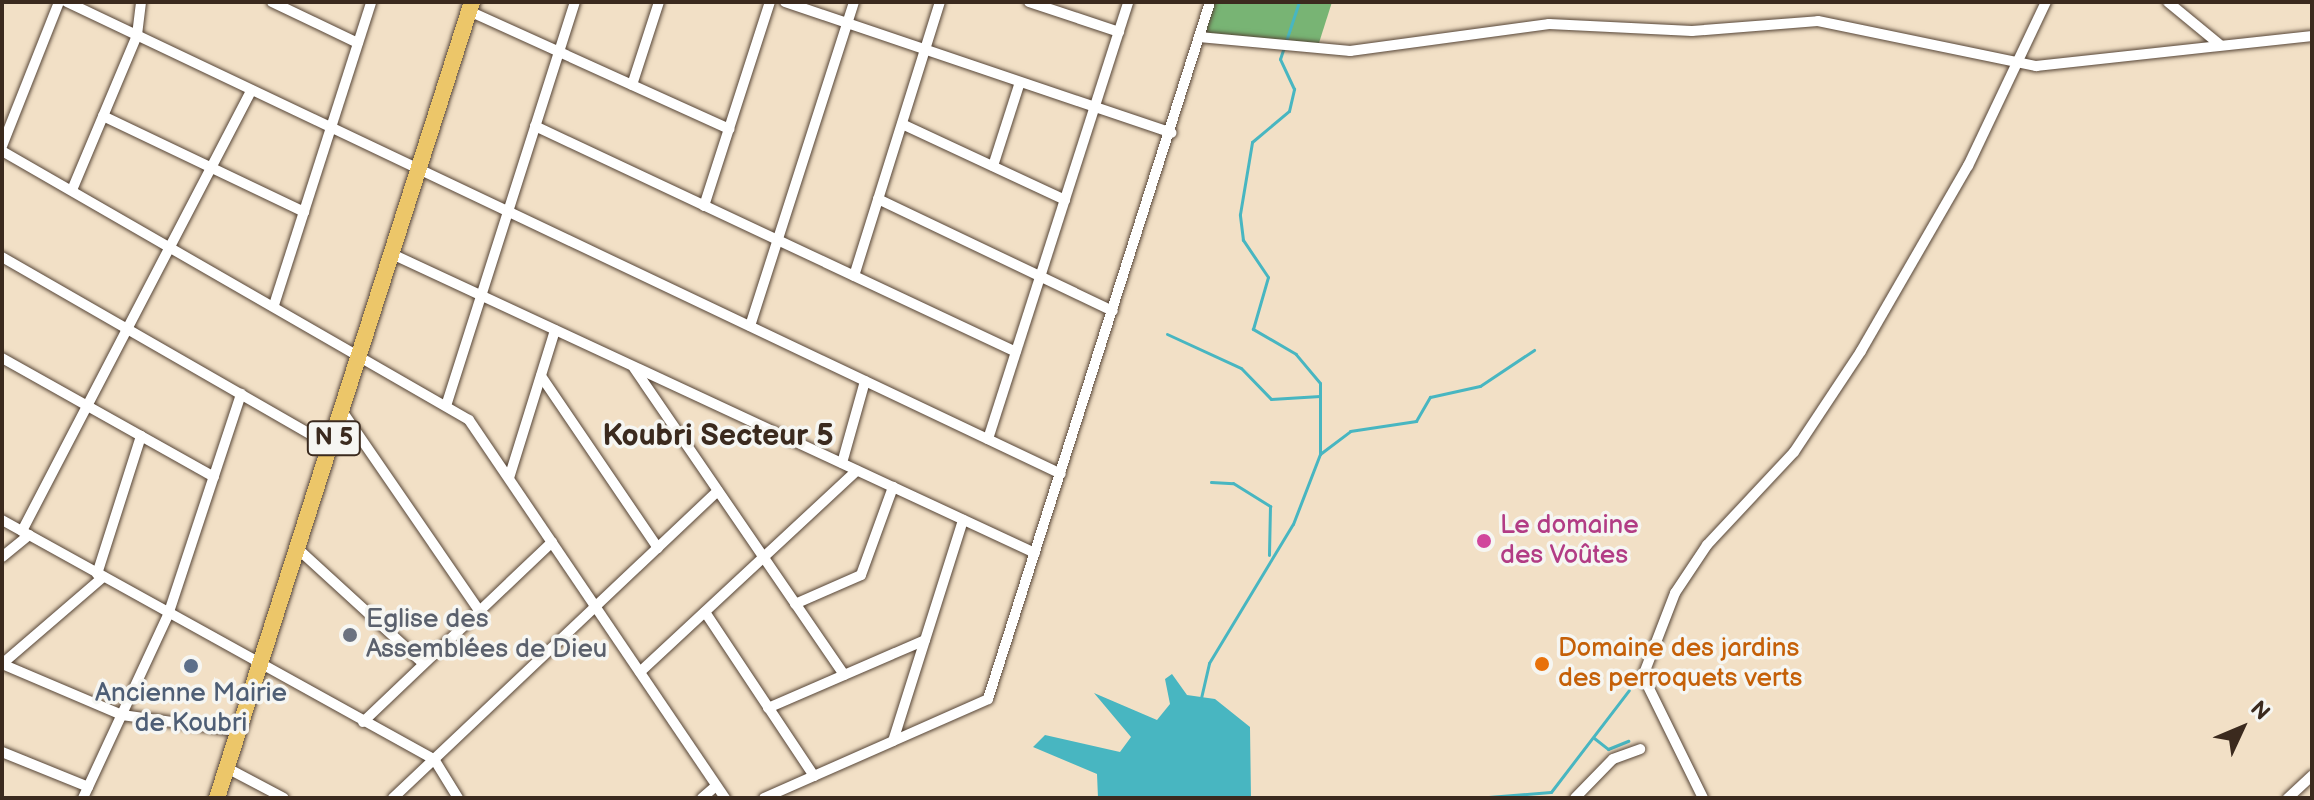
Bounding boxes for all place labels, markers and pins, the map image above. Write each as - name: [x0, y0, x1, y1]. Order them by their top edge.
- place label: Le domaine des Voûtes: [1500, 510, 1639, 572]
- marker: Le domaine des Voûtes: [1475, 532, 1493, 550]
- place label: Eglise des Assemblées de Dieu: [366, 604, 607, 666]
- marker: Eglise des Assemblées de Dieu: [341, 626, 359, 644]
- place label: Domaine des jardins des perroquets verts: [1558, 633, 1802, 694]
- marker: Domaine des jardins des perroquets verts: [1533, 655, 1551, 673]
- marker: Ancienne Mairie de Koubri: [182, 657, 200, 675]
- place label: Ancienne Mairie de Koubri: [95, 678, 287, 740]

